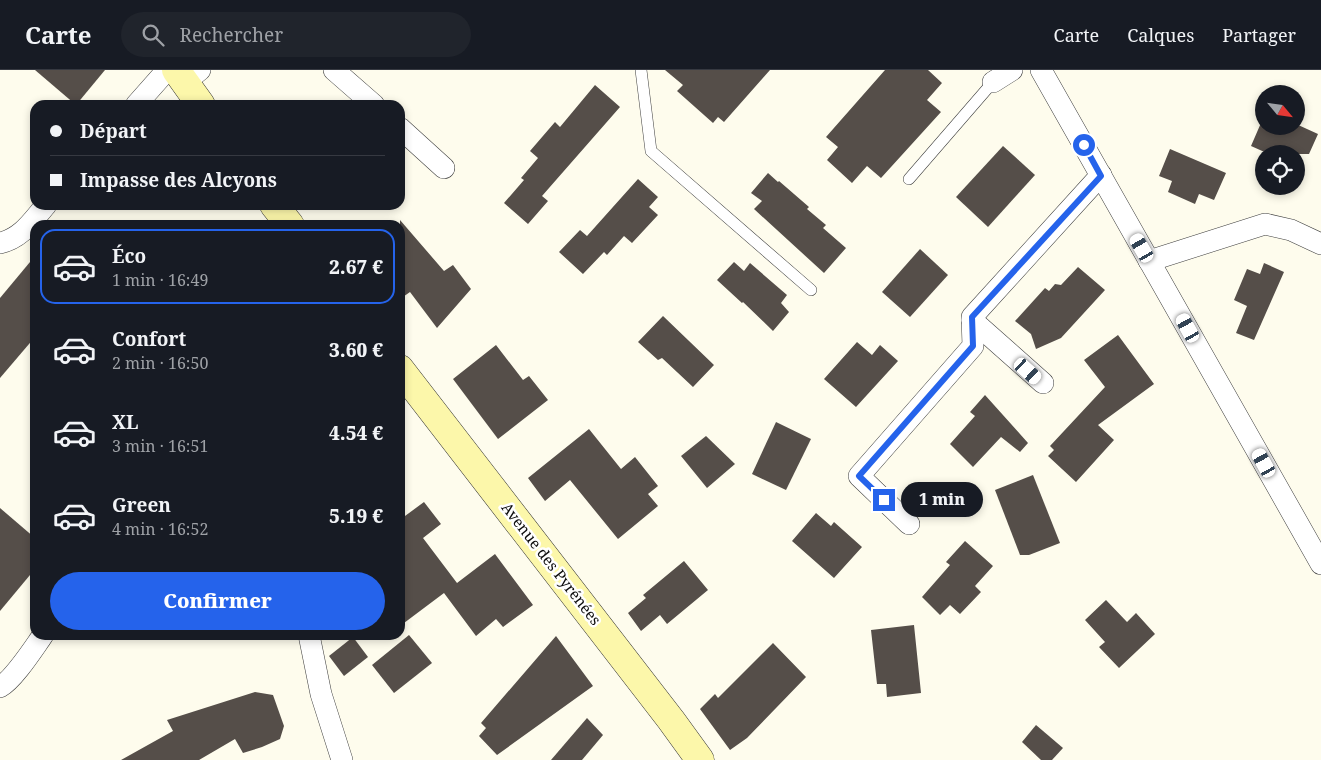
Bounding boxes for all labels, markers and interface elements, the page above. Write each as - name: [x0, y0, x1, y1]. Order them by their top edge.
- search box: [121, 12, 471, 57]
- text: Carte: [25, 18, 91, 51]
- icon: search: [139, 21, 167, 49]
- text: Rechercher: [179, 22, 283, 48]
- text: Carte: [1054, 23, 1099, 47]
- text: Calques: [1127, 23, 1194, 47]
- text: Partager: [1222, 23, 1296, 47]
- north arrow: [1255, 85, 1305, 135]
- map controls: [1255, 85, 1305, 195]
- text: Départ: [80, 118, 147, 144]
- route start: [1073, 134, 1095, 156]
- button: locate: [1255, 145, 1305, 195]
- text: Impasse des Alcyons: [80, 167, 277, 193]
- car: [1128, 231, 1155, 265]
- text: Éco: [112, 243, 146, 269]
- icon: car: [52, 244, 97, 289]
- text: 2.67 €: [329, 254, 383, 280]
- text: 1 min · 16:49: [112, 269, 208, 291]
- car: [1174, 311, 1201, 345]
- text: Confort: [112, 326, 186, 352]
- icon: car: [52, 327, 97, 372]
- text: 3.60 €: [329, 337, 383, 363]
- text: 2 min · 16:50: [112, 352, 208, 374]
- car: [1011, 355, 1044, 387]
- text: XL: [112, 409, 138, 435]
- icon: car: [52, 410, 97, 455]
- text: 4.54 €: [329, 420, 383, 446]
- text: 3 min · 16:51: [112, 435, 208, 457]
- car: [1250, 446, 1277, 480]
- callout: 1 min: [902, 482, 984, 518]
- text: 1 min: [919, 488, 965, 510]
- route end: [873, 489, 895, 511]
- text: Green: [112, 492, 171, 518]
- icon: car: [52, 493, 97, 538]
- street label: Avenue des Pyrénées: [498, 498, 606, 629]
- text: 5.19 €: [329, 503, 383, 529]
- text: 4 min · 16:52: [112, 518, 208, 540]
- button: Confirmer: [50, 572, 385, 630]

